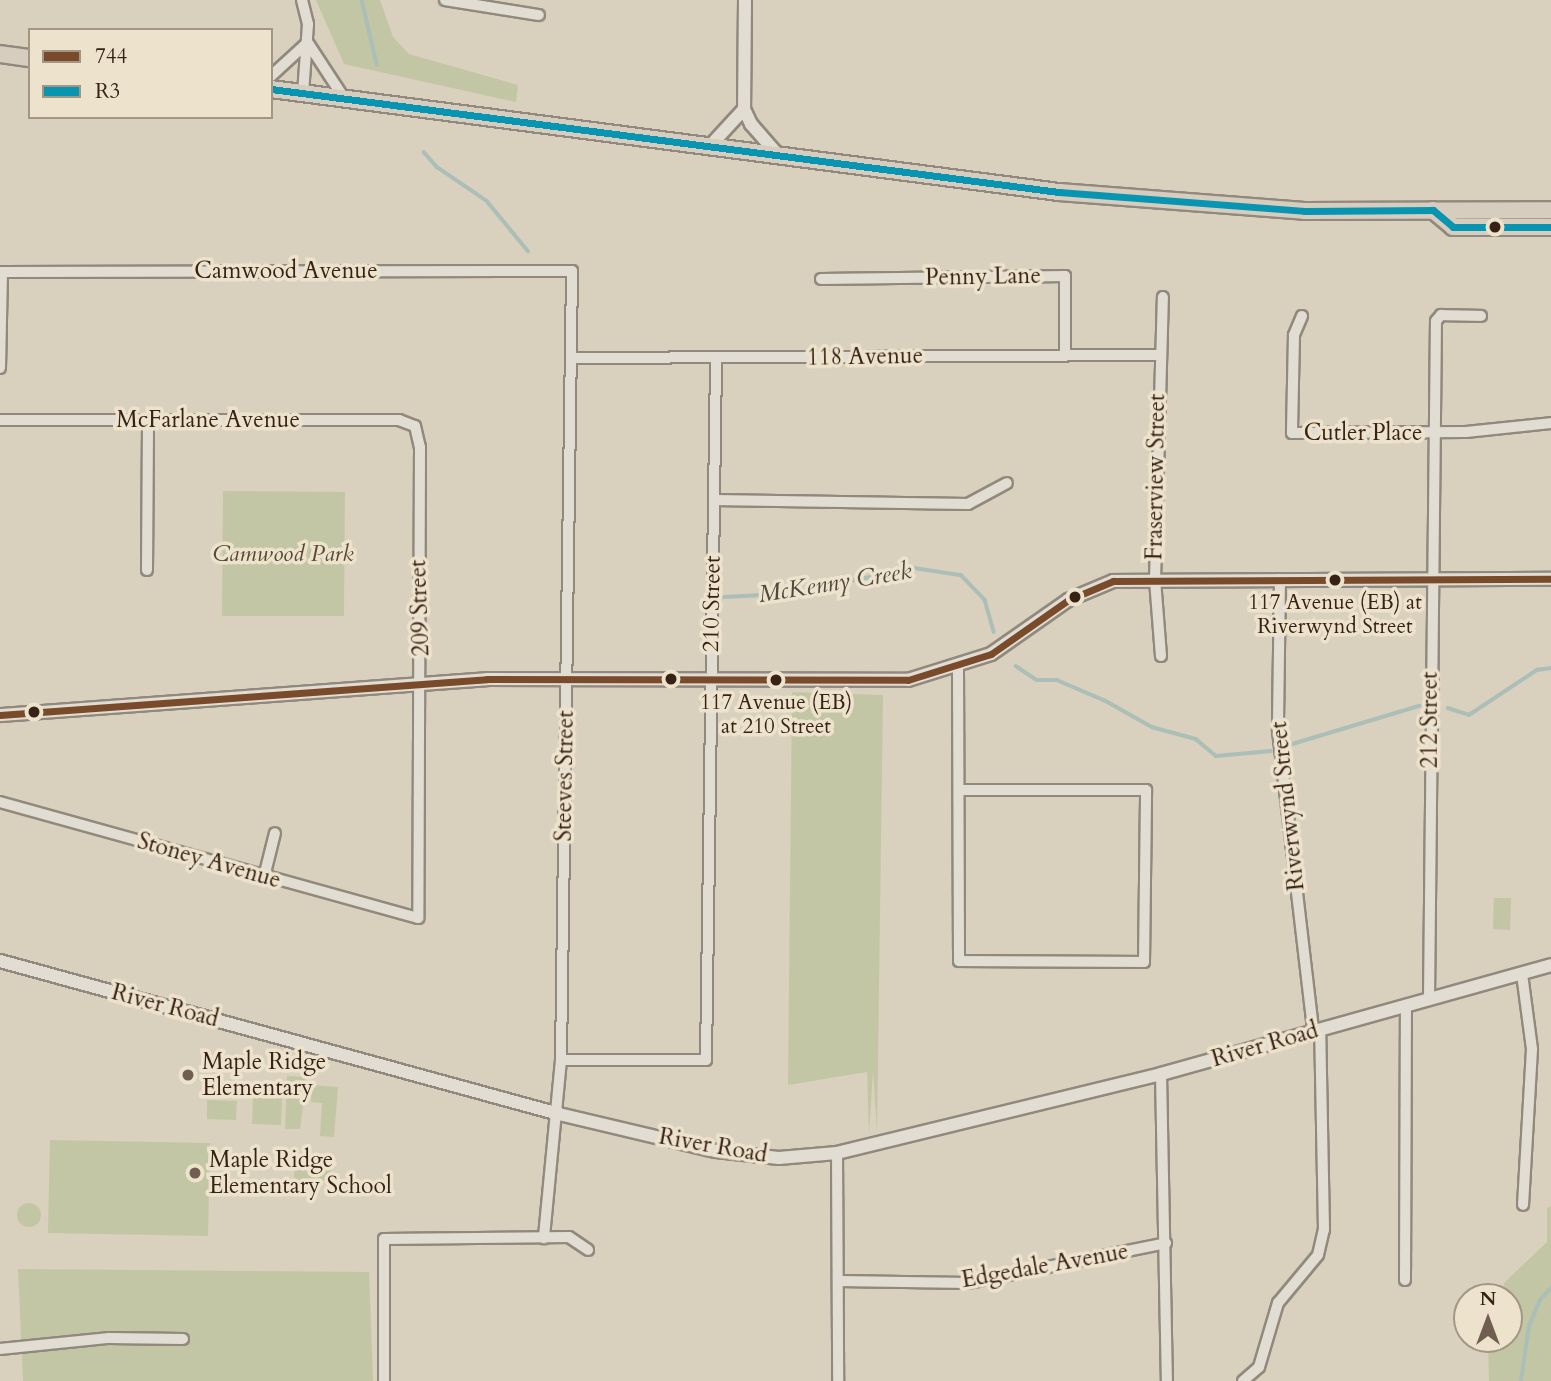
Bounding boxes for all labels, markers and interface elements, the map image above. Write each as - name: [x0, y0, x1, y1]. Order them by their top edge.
- legend: [28, 28, 273, 119]
- text: 744: [95, 42, 127, 71]
- text: R3: [95, 77, 120, 106]
- unlabelled marker: [1488, 220, 1502, 234]
- street label: Camwood Avenue: [194, 257, 378, 285]
- street label: Penny Lane: [925, 262, 1041, 292]
- street label: 118 Avenue: [807, 342, 923, 372]
- street label: Fraserview Street: [1141, 394, 1171, 560]
- street label: McFarlane Avenue: [116, 406, 300, 434]
- street label: Cutler Place: [1304, 419, 1422, 447]
- park label: Camwood Park: [212, 540, 354, 568]
- street label: 210 Street: [697, 555, 727, 653]
- water label: McKenny Creek: [756, 557, 914, 609]
- street label: 209 Street: [405, 559, 435, 657]
- marker: 117 Avenue (EB) at Riverwynd Street: [1328, 573, 1342, 587]
- unlabelled marker: [1068, 590, 1082, 604]
- place label: 117 Avenue (EB) at Riverwynd Street: [1248, 590, 1422, 640]
- unlabelled marker: [664, 672, 678, 686]
- street label: 212 Street: [1416, 672, 1444, 768]
- marker: 117 Avenue (EB) at 210 Street: [769, 673, 783, 687]
- place label: 117 Avenue (EB) at 210 Street: [700, 690, 852, 740]
- unlabelled marker: [27, 705, 41, 719]
- street label: Steeves Street: [550, 710, 580, 842]
- street label: Riverwynd Street: [1265, 720, 1311, 892]
- street label: Stoney Avenue: [134, 827, 284, 895]
- street label: River Road: [108, 978, 222, 1034]
- street label: River Road: [1209, 1017, 1321, 1073]
- place label: Maple Ridge Elementary: [202, 1048, 326, 1102]
- marker: Maple Ridge Elementary: [180, 1067, 196, 1083]
- street label: River Road: [657, 1123, 769, 1169]
- place label: Maple Ridge Elementary School: [209, 1146, 392, 1200]
- marker: Maple Ridge Elementary School: [187, 1165, 203, 1181]
- street label: Edgedale Avenue: [959, 1238, 1131, 1294]
- north arrow: [1453, 1283, 1523, 1353]
- text: N: [1480, 1286, 1496, 1312]

